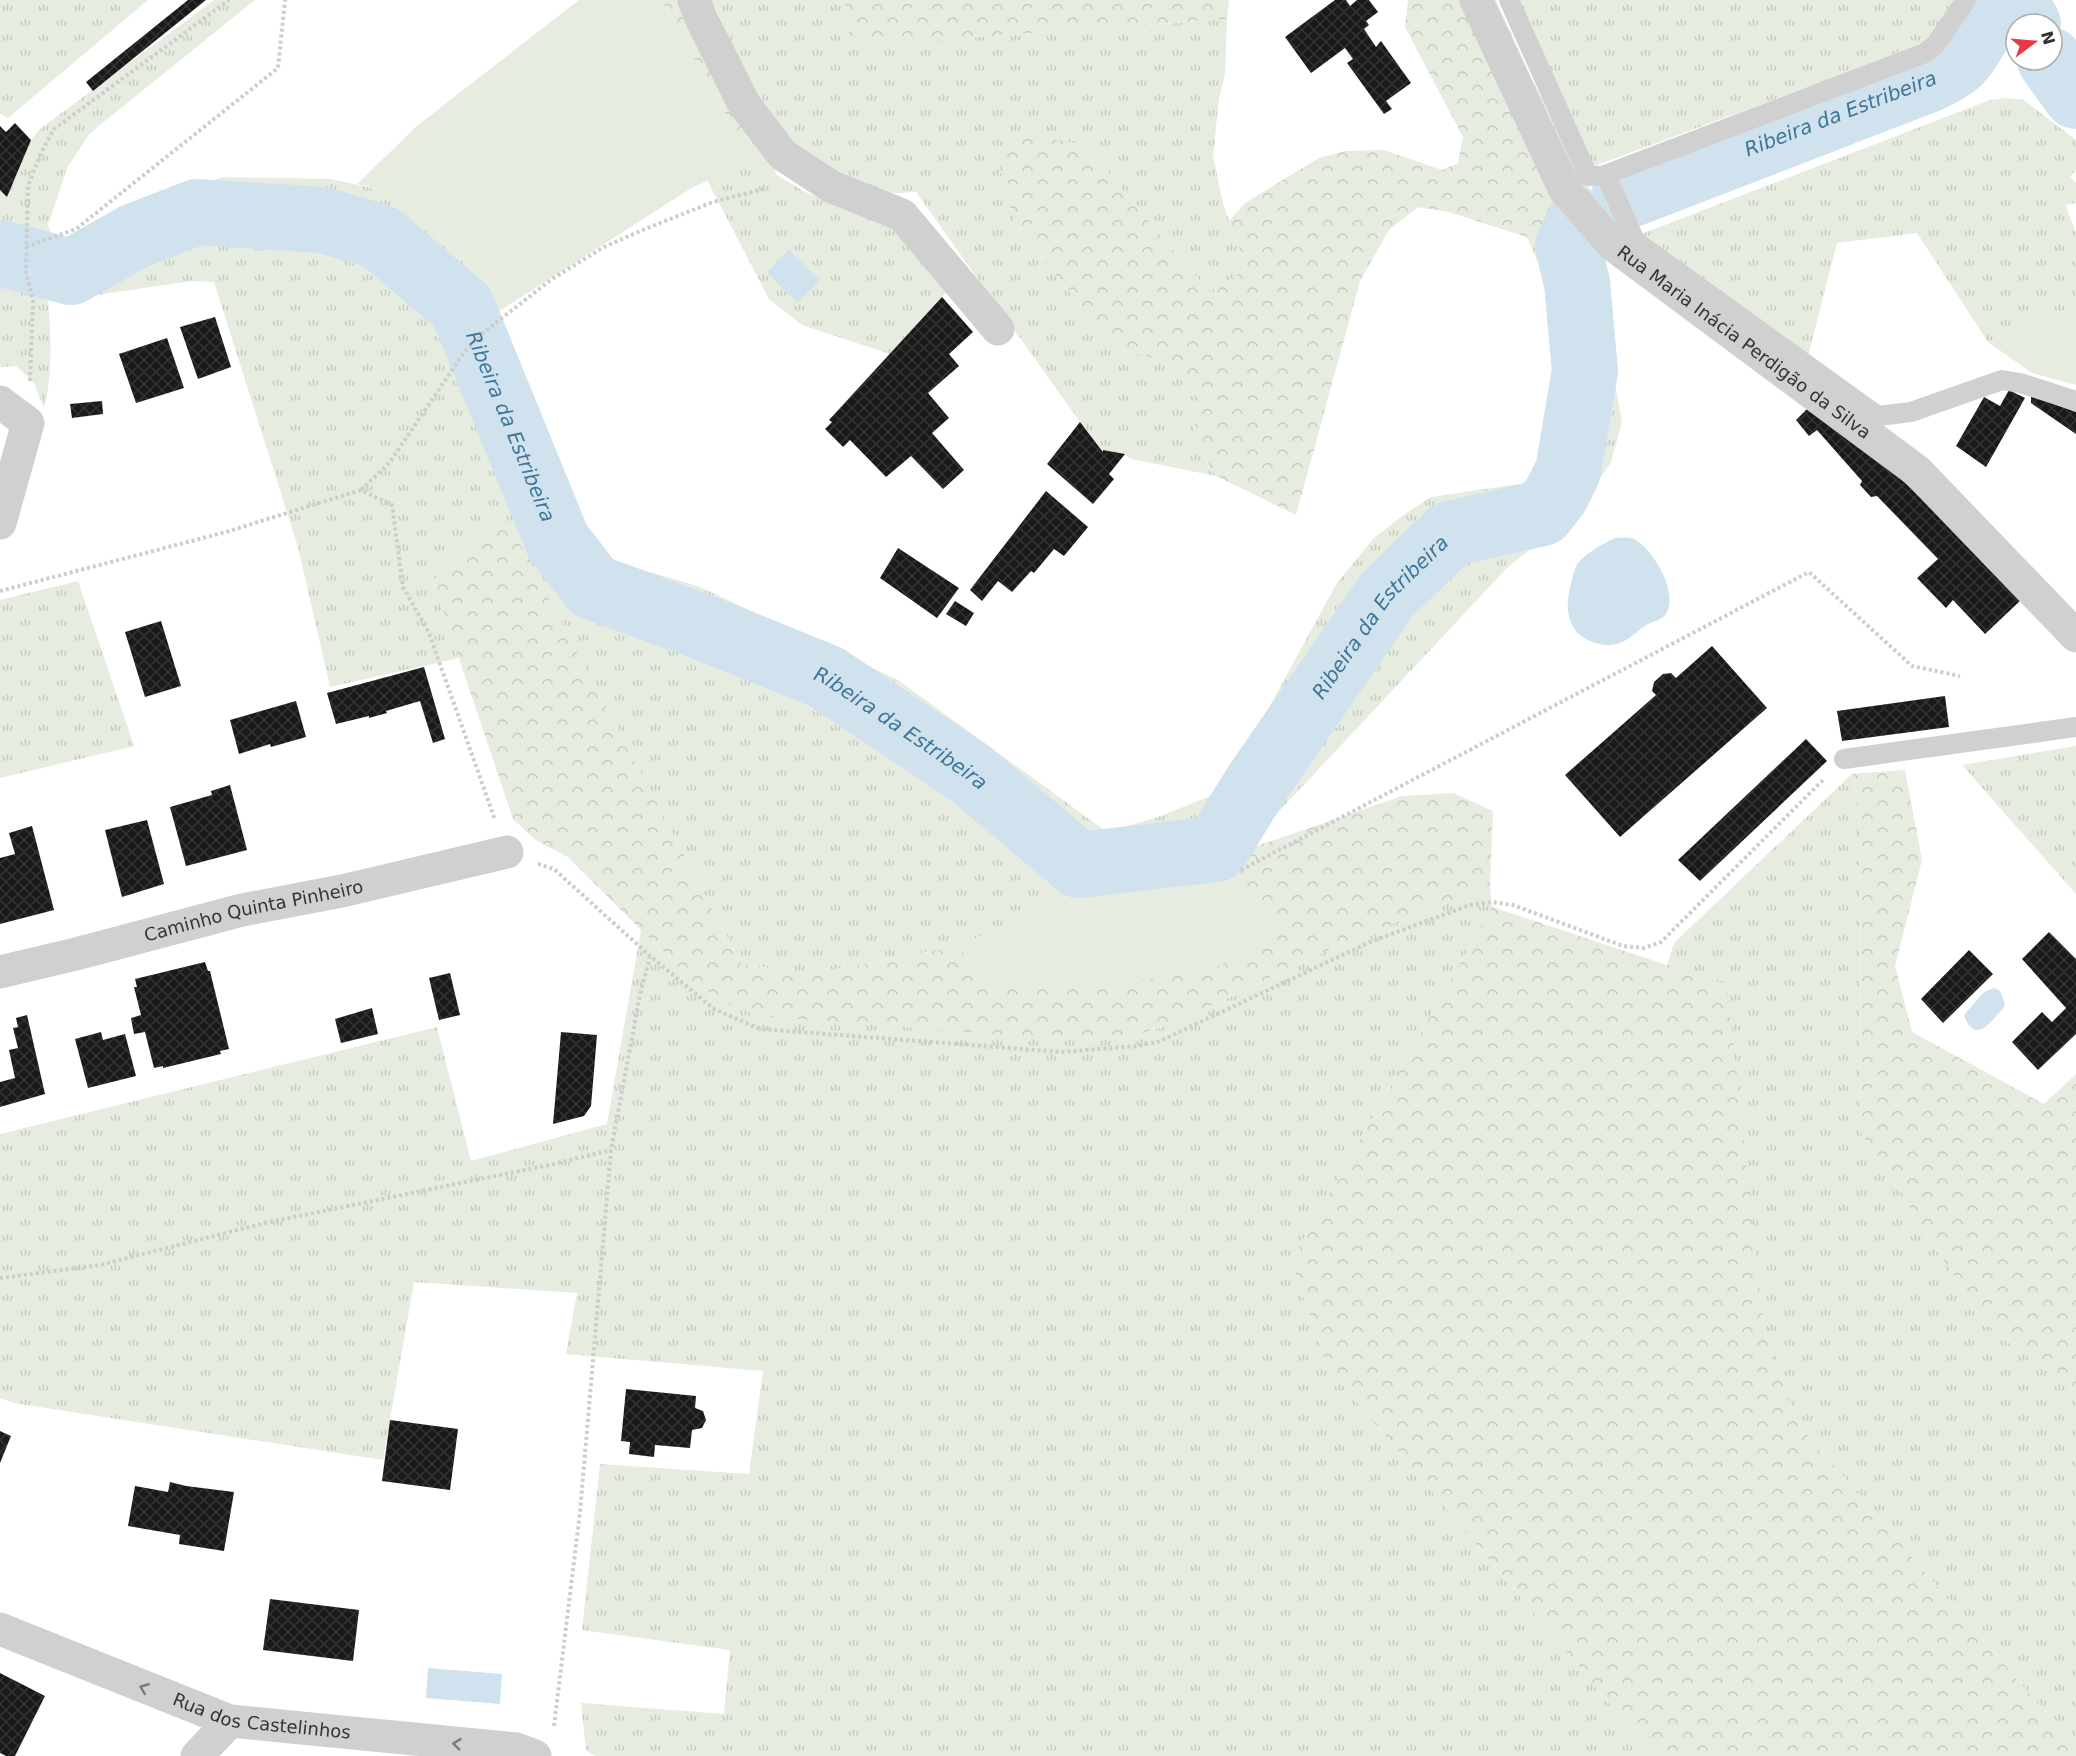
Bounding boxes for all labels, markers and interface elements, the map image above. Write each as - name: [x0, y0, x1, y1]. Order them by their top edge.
- north arrow: [2004, 12, 2064, 72]
- text: N: [2037, 29, 2059, 47]
- water label: Ribeira da Estribeira: [1741, 66, 1940, 161]
- street label: Rua Maria Inácia Perdigão da Silva: [1613, 241, 1875, 443]
- water label: Ribeira da Estribeira: [461, 327, 560, 525]
- water label: Ribeira da Estribeira: [1307, 530, 1453, 703]
- water label: Ribeira da Estribeira: [811, 662, 992, 795]
- street label: Caminho Quinta Pinheiro: [142, 875, 365, 946]
- one-way arrow: [139, 1683, 150, 1695]
- street label: Rua dos Castelinhos: [170, 1688, 352, 1743]
- one-way arrow: [453, 1738, 462, 1750]

